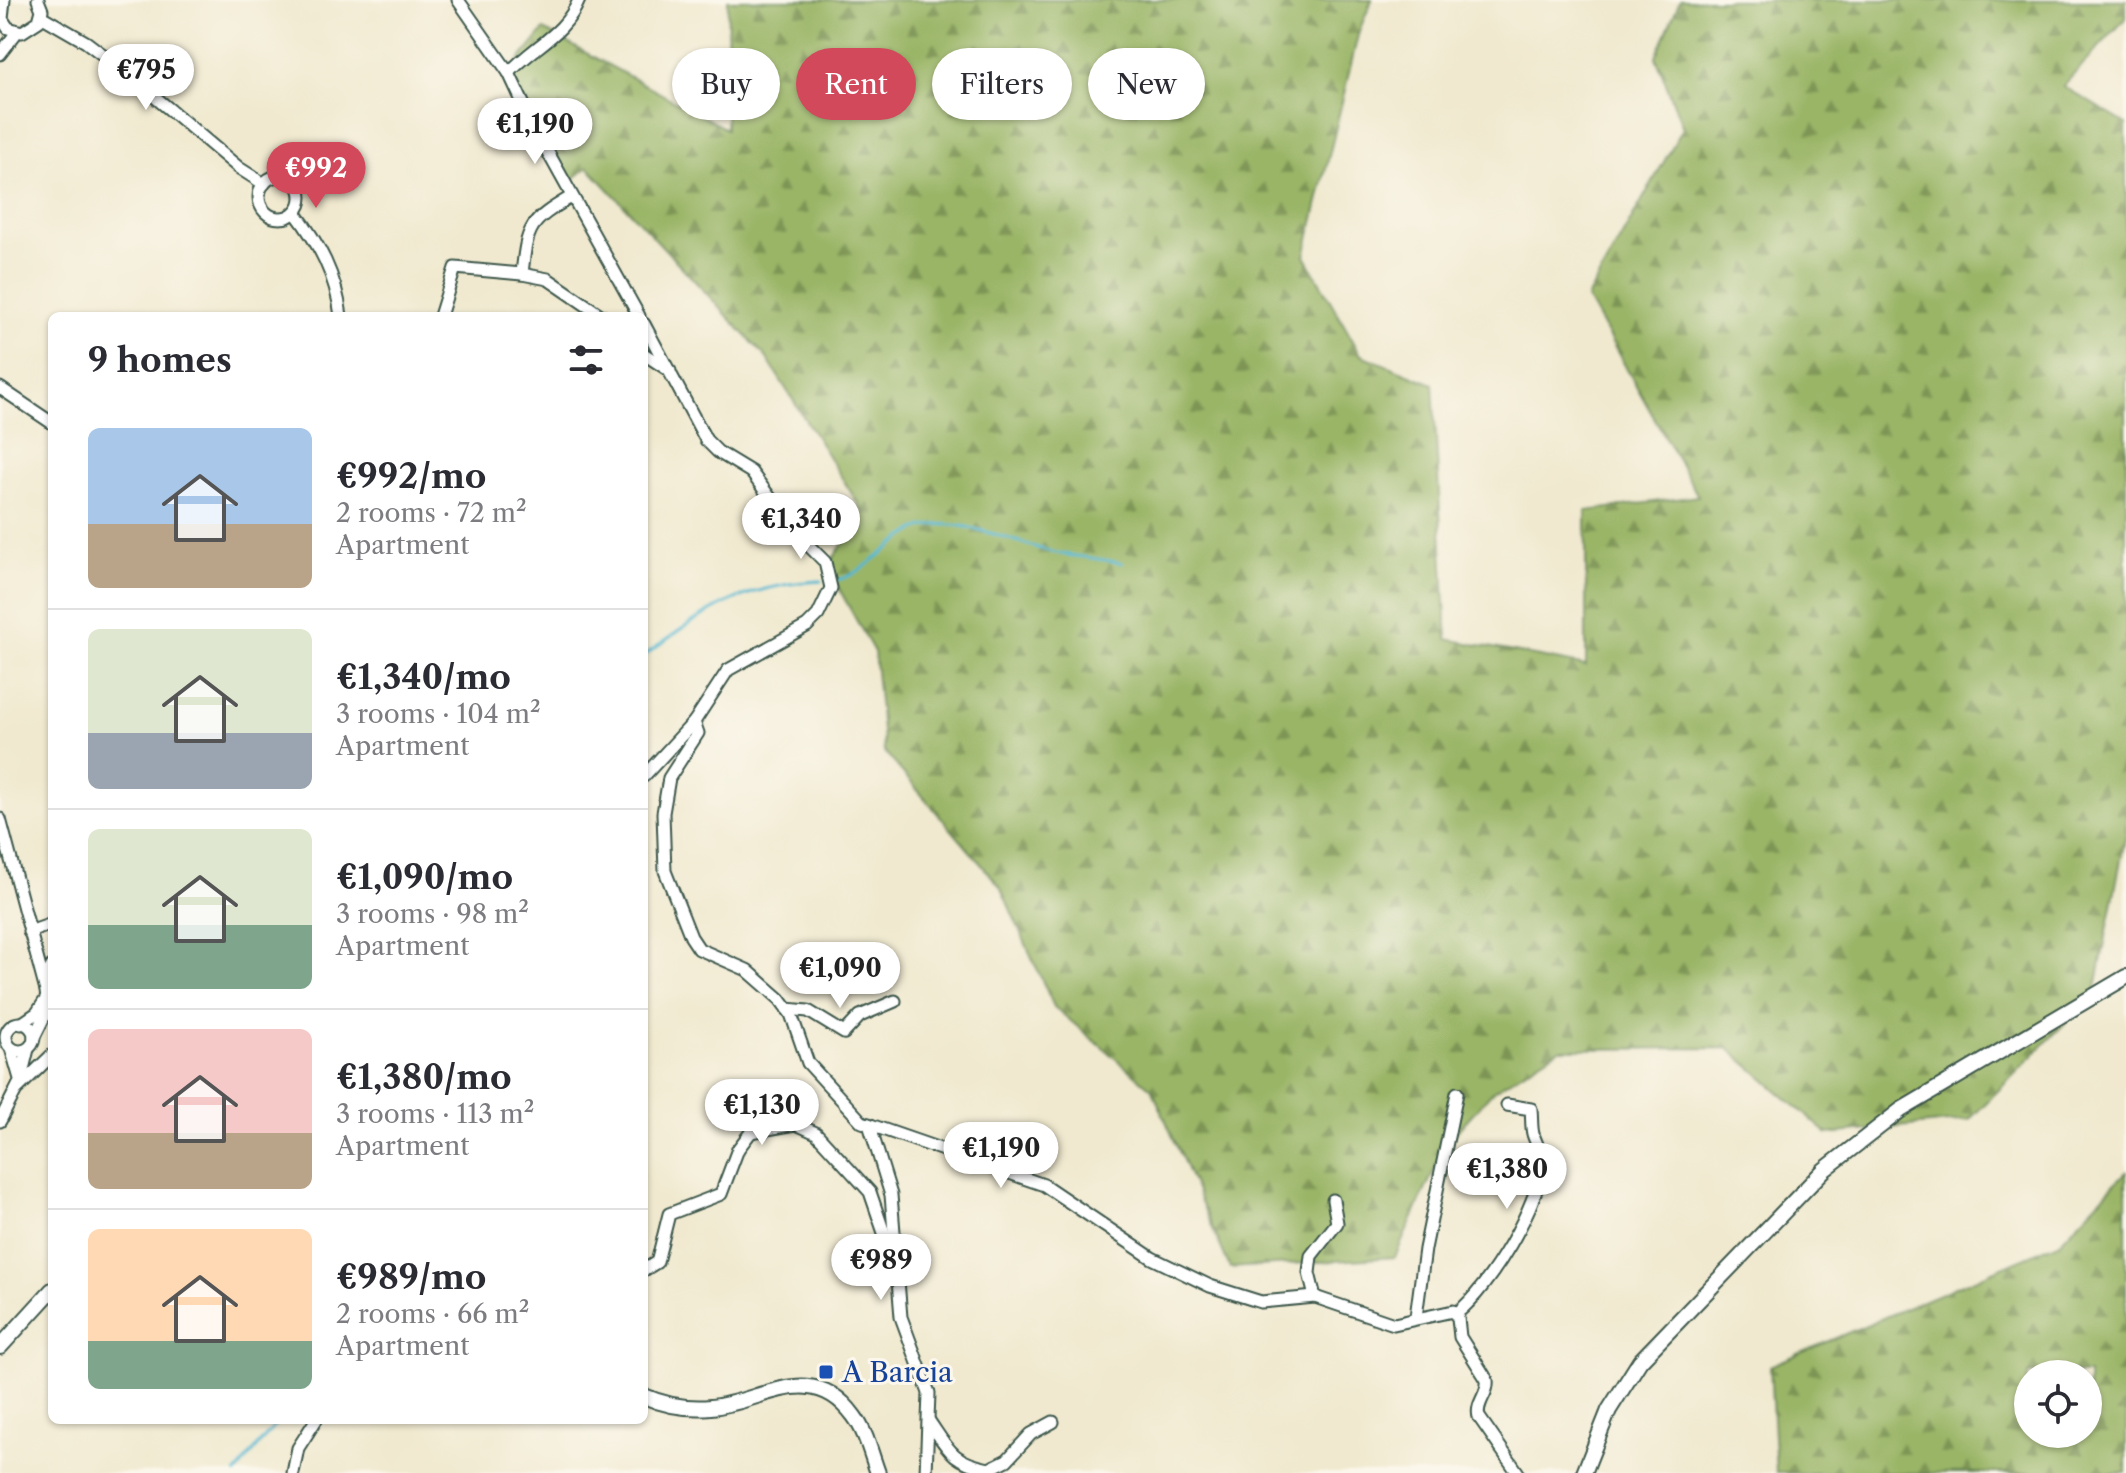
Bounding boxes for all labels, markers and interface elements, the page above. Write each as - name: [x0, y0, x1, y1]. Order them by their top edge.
- pin: €795: [99, 44, 193, 112]
- chip: Buy: [672, 48, 780, 120]
- chip: Rent: [796, 48, 916, 120]
- chip: Filters: [932, 48, 1072, 120]
- chip: New: [1088, 48, 1205, 120]
- text: €795: [116, 54, 176, 86]
- pin: €1,190: [470, 98, 600, 166]
- text: €1,190: [495, 108, 575, 140]
- pin: €992: [269, 142, 363, 210]
- text: €992: [285, 152, 347, 184]
- icon: filters: [564, 338, 608, 382]
- text: 9 homes: [88, 339, 232, 381]
- text: €992/mo: [336, 455, 486, 497]
- icon: home: [152, 460, 248, 556]
- pin: €1,340: [736, 493, 866, 561]
- text: 2 rooms · 72 m²: [336, 497, 527, 529]
- text: €1,340: [760, 503, 842, 535]
- text: Apartment: [336, 529, 469, 561]
- text: €1,340/mo: [336, 656, 511, 698]
- icon: home: [152, 661, 248, 757]
- text: 3 rooms · 104 m²: [336, 698, 541, 730]
- text: Apartment: [336, 730, 469, 762]
- text: €1,090/mo: [336, 856, 513, 898]
- icon: home: [152, 861, 248, 957]
- text: 3 rooms · 98 m²: [336, 898, 529, 930]
- text: Apartment: [336, 930, 469, 962]
- pin: €1,090: [775, 942, 905, 1010]
- text: €1,090: [798, 952, 882, 984]
- text: €1,380/mo: [336, 1056, 512, 1098]
- icon: home: [152, 1061, 248, 1157]
- pin: €1,130: [697, 1079, 827, 1147]
- text: €1,130: [723, 1089, 801, 1121]
- text: 3 rooms · 113 m²: [336, 1098, 534, 1130]
- pin: €1,190: [936, 1122, 1066, 1190]
- text: Apartment: [336, 1130, 469, 1162]
- text: €1,190: [961, 1132, 1041, 1164]
- pin: €1,380: [1442, 1143, 1572, 1211]
- text: €1,380: [1466, 1153, 1548, 1185]
- pin: €989: [834, 1234, 928, 1302]
- text: €989: [849, 1244, 913, 1276]
- text: €989/mo: [336, 1256, 486, 1298]
- icon: home: [152, 1261, 248, 1357]
- text: 2 rooms · 66 m²: [336, 1298, 529, 1330]
- text: Apartment: [336, 1330, 469, 1362]
- place label: A Barcia: [841, 1355, 953, 1389]
- map controls: [2014, 1360, 2102, 1448]
- button: locate: [2014, 1360, 2102, 1448]
- marker: A Barcia: [817, 1363, 835, 1381]

